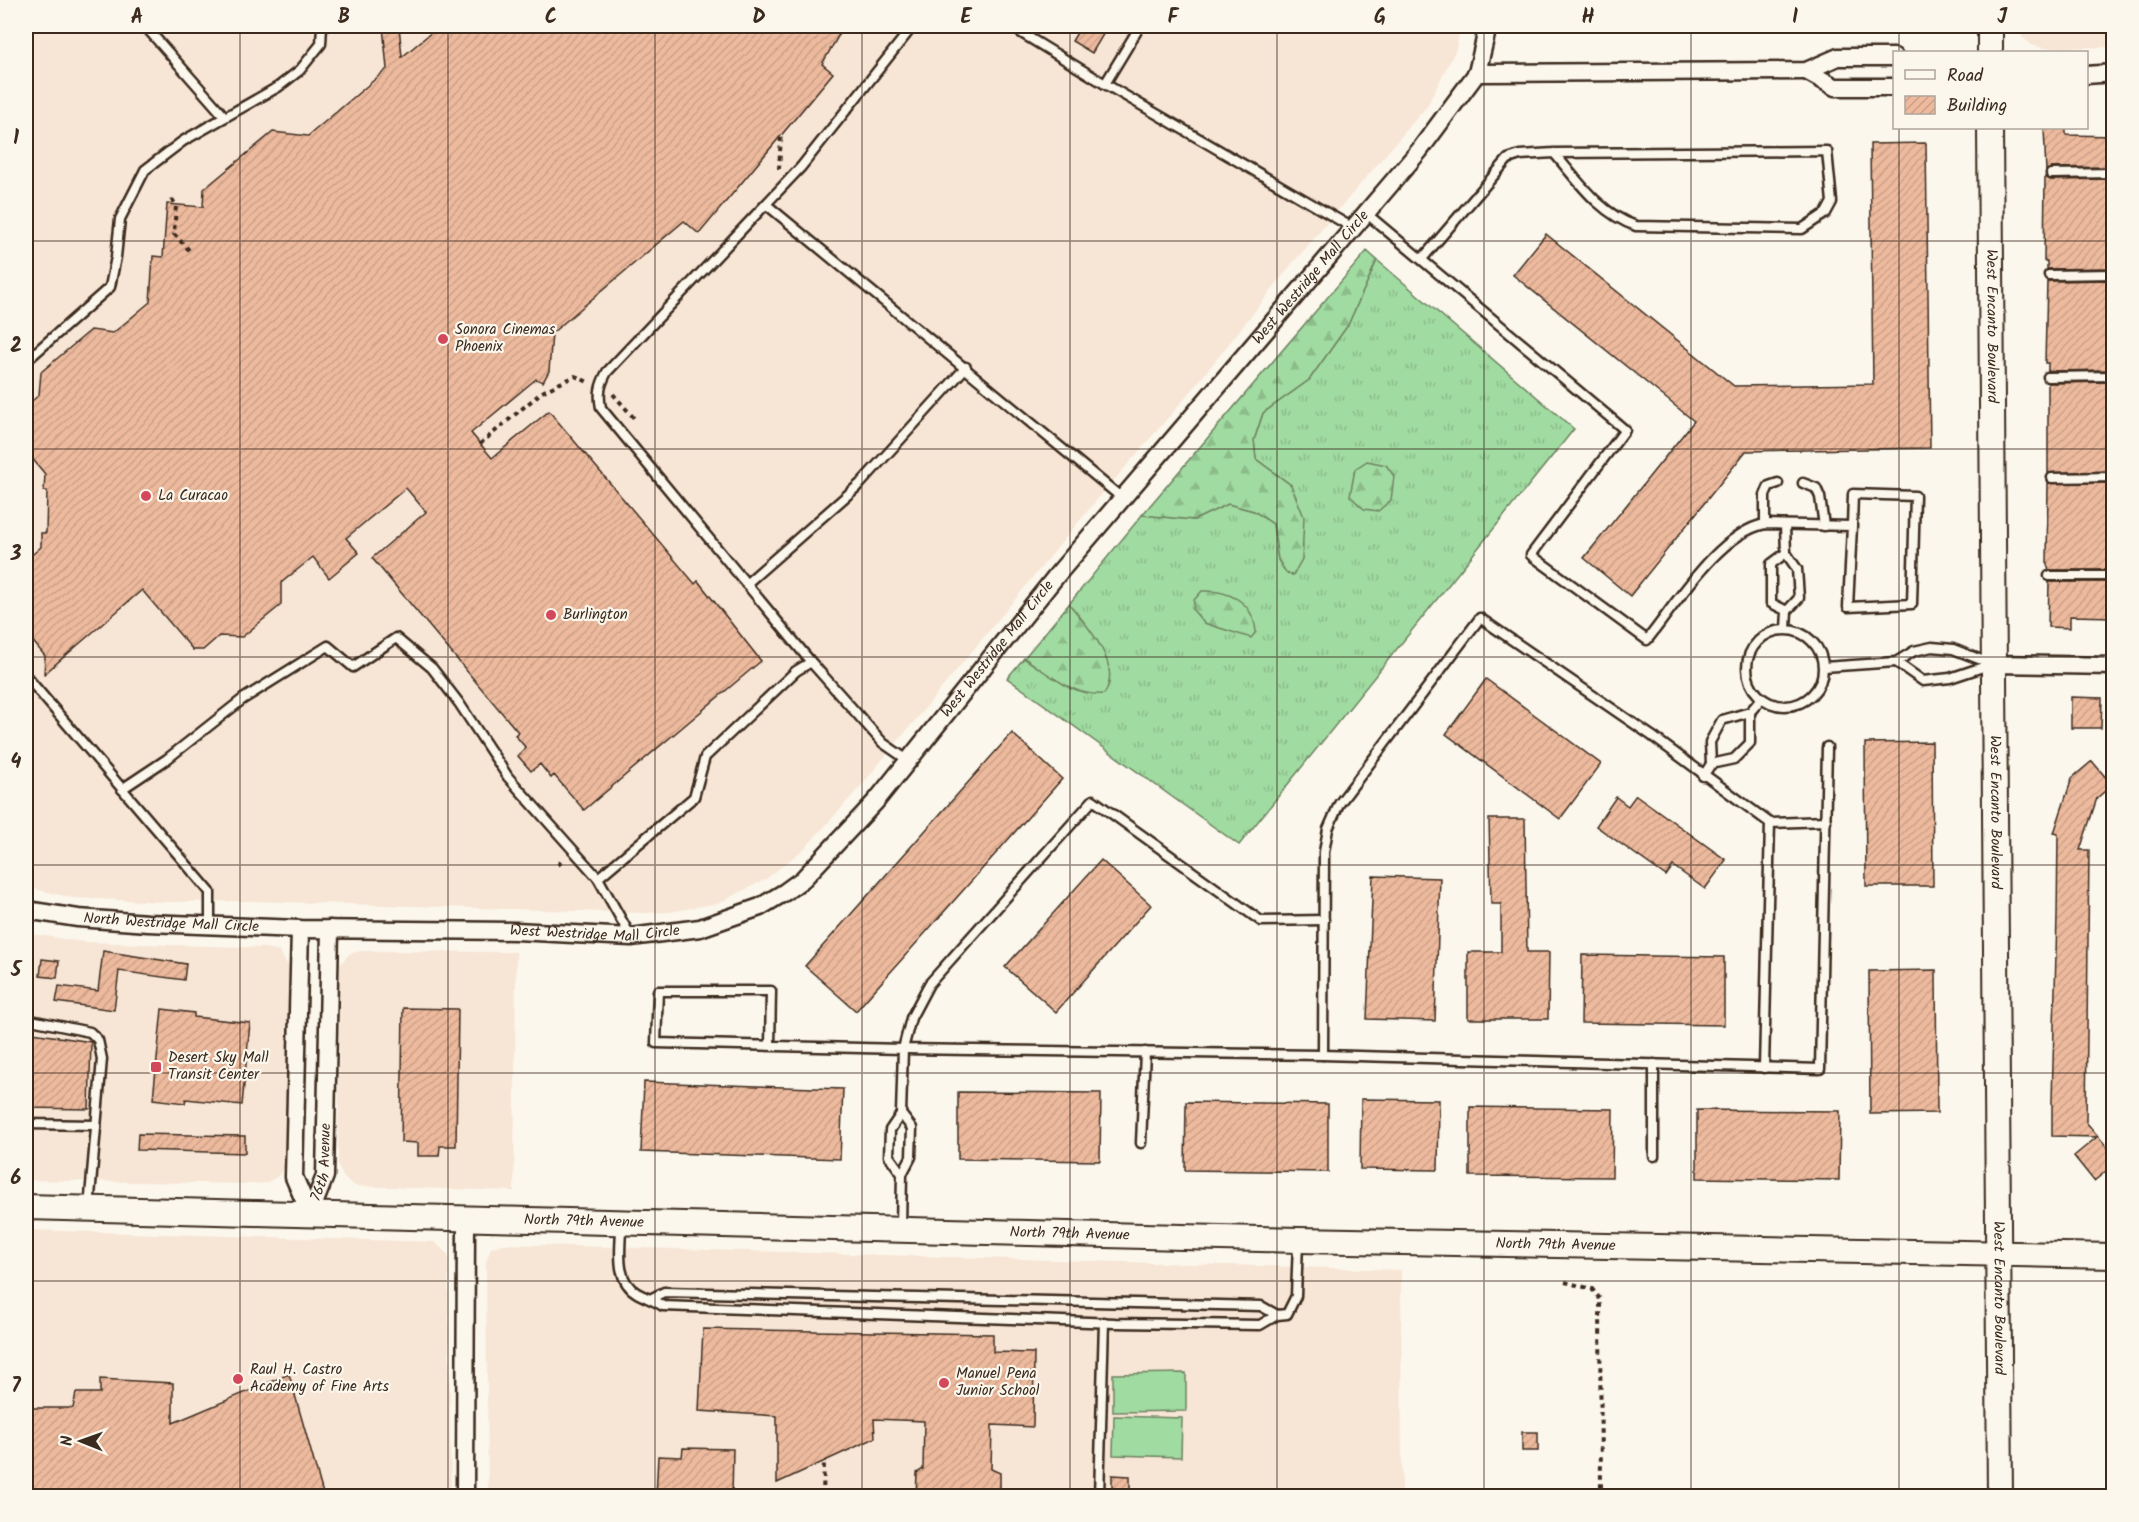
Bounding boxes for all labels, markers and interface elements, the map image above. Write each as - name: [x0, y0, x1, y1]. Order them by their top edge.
- text: A: [131, 2, 143, 34]
- text: B: [338, 2, 350, 34]
- text: C: [545, 2, 557, 34]
- text: D: [752, 2, 766, 34]
- text: E: [960, 2, 972, 34]
- text: F: [1168, 2, 1180, 34]
- text: G: [1374, 2, 1386, 34]
- text: H: [1581, 2, 1595, 34]
- text: I: [1792, 2, 1798, 34]
- text: J: [1997, 2, 2008, 34]
- legend: [1893, 51, 2088, 129]
- text: Road: [1947, 62, 1984, 91]
- text: Building: [1947, 92, 2007, 121]
- text: 1: [13, 123, 19, 155]
- street label: West Westridge Mall Circle: [1246, 205, 1375, 350]
- street label: West Encanto Boulevard: [1979, 249, 2004, 403]
- place label: Sonora Cinemas Phoenix: [455, 318, 556, 359]
- text: 2: [10, 331, 22, 363]
- marker: Sonora Cinemas Phoenix: [436, 332, 450, 346]
- place label: La Curacao: [158, 484, 228, 508]
- marker: La Curacao: [139, 489, 153, 503]
- text: 3: [10, 539, 22, 571]
- street label: West Westridge Mall Circle: [935, 575, 1060, 723]
- place label: Burlington: [563, 603, 628, 627]
- marker: Burlington: [544, 608, 558, 622]
- street label: West Encanto Boulevard: [1982, 735, 2008, 889]
- text: 4: [11, 747, 22, 779]
- street label: North Westridge Mall Circle: [83, 906, 260, 939]
- street label: West Westridge Mall Circle: [510, 919, 681, 949]
- text: 5: [10, 955, 23, 987]
- place label: Desert Sky Mall Transit Center: [168, 1046, 269, 1087]
- marker: Desert Sky Mall Transit Center: [149, 1060, 163, 1074]
- street label: 76th Avenue: [304, 1123, 338, 1205]
- text: 6: [11, 1163, 22, 1195]
- street label: North 79th Avenue: [523, 1208, 644, 1235]
- street label: North 79th Avenue: [1009, 1221, 1130, 1248]
- street label: West Encanto Boulevard: [1986, 1221, 2011, 1375]
- street label: North 79th Avenue: [1495, 1232, 1616, 1258]
- place label: Raul H. Castro Academy of Fine Arts: [250, 1358, 390, 1399]
- place label: Manuel Pena Junior School: [956, 1362, 1040, 1403]
- text: 7: [11, 1371, 21, 1403]
- marker: Raul H. Castro Academy of Fine Arts: [231, 1372, 245, 1386]
- marker: Manuel Pena Junior School: [937, 1376, 951, 1390]
- north arrow: [51, 1411, 111, 1471]
- text: N: [55, 1435, 80, 1446]

